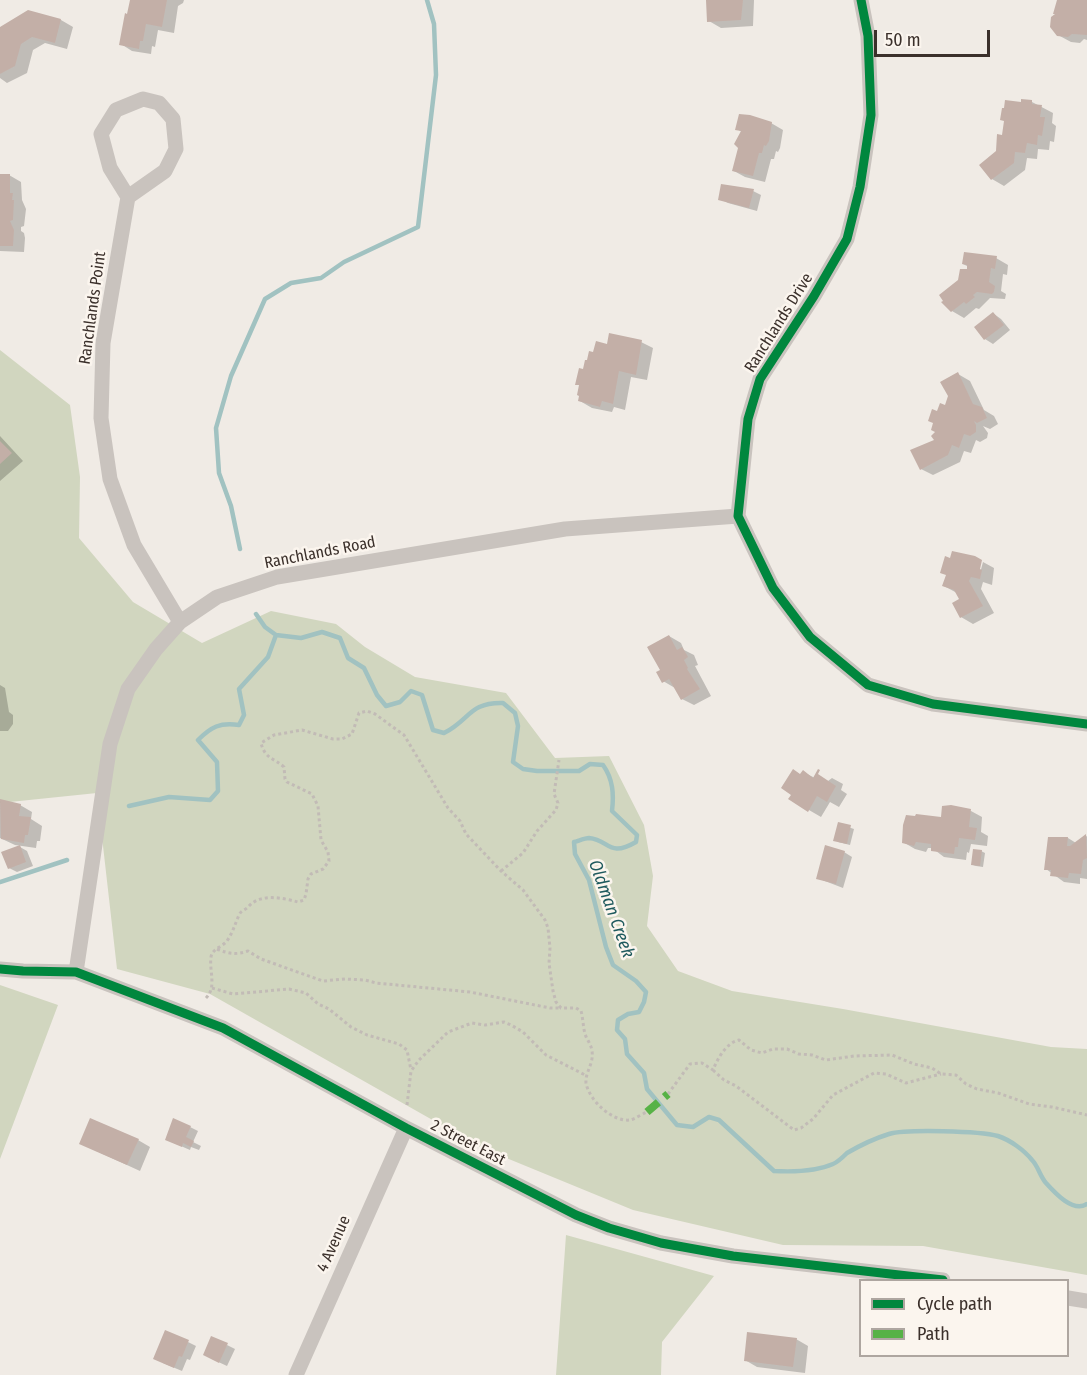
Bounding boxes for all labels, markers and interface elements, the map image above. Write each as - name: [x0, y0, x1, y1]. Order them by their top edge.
- scale bar: [877, 18, 992, 56]
- text: 50 m: [885, 29, 921, 51]
- street label: Ranchlands Point: [76, 250, 110, 366]
- street label: Ranchlands Drive: [741, 270, 817, 376]
- street label: Ranchlands Road: [263, 533, 377, 573]
- water label: Oldman Creek: [583, 857, 639, 961]
- street label: 2 Street East: [428, 1116, 508, 1170]
- street label: 4 Avenue: [313, 1213, 355, 1275]
- legend: [859, 1279, 1069, 1357]
- text: Cycle path: [917, 1293, 992, 1315]
- text: Path: [917, 1323, 950, 1345]

